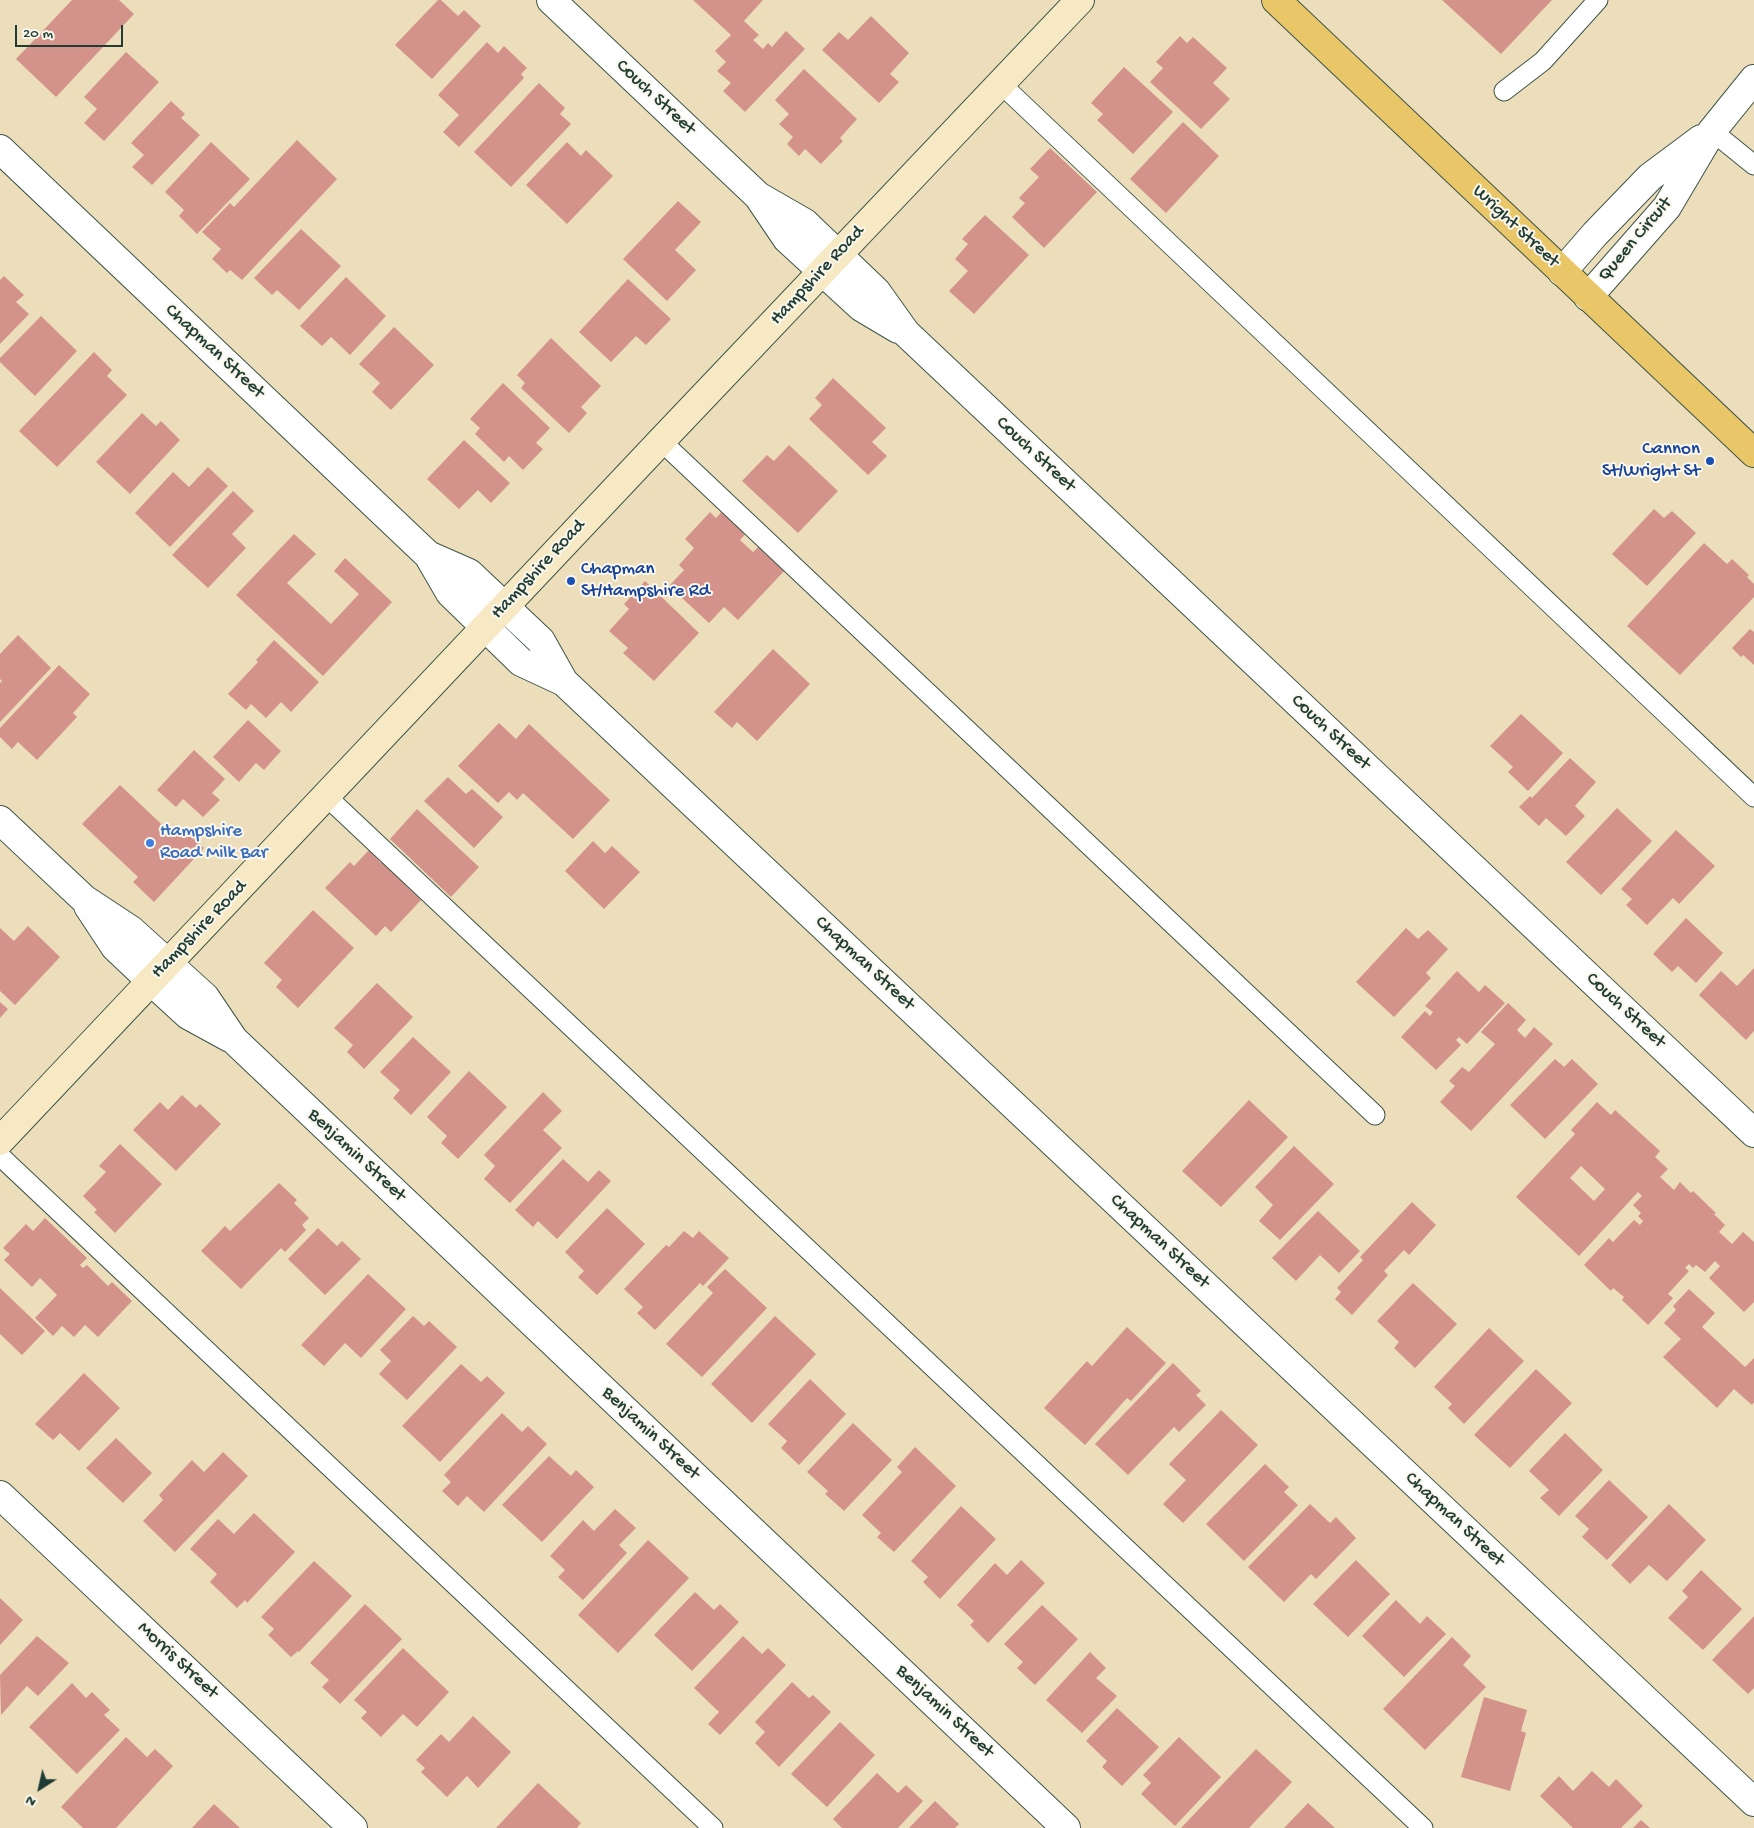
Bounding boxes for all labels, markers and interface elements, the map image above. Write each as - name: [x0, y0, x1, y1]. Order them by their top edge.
- scale bar: [18, 15, 125, 47]
- text: 20 m: [23, 25, 53, 43]
- street label: Couch Street: [610, 55, 700, 141]
- street label: Wright Street: [1467, 181, 1563, 273]
- street label: Queen Circuit: [1594, 193, 1678, 287]
- street label: Hampshire Road: [766, 221, 870, 331]
- street label: Chapman Street: [159, 300, 269, 404]
- street label: Couch Street: [990, 412, 1080, 498]
- place label: Cannon St/Wright St: [1602, 439, 1700, 483]
- marker: Cannon St/Wright St: [1704, 455, 1716, 467]
- street label: Hampshire Road: [487, 515, 591, 625]
- place label: Chapman St/Hampshire Rd: [581, 559, 710, 603]
- marker: Chapman St/Hampshire Rd: [565, 575, 577, 587]
- street label: Couch Street: [1285, 690, 1375, 776]
- place label: Hampshire Road Milk Bar: [160, 821, 267, 865]
- marker: Hampshire Road Milk Bar: [144, 837, 156, 849]
- street label: Hampshire Road: [147, 876, 253, 984]
- street label: Chapman Street: [809, 912, 919, 1016]
- street label: Couch Street: [1580, 968, 1670, 1054]
- street label: Benjamin Street: [302, 1105, 410, 1207]
- street label: Chapman Street: [1104, 1190, 1214, 1294]
- street label: Benjamin Street: [596, 1383, 704, 1485]
- street label: Chapman Street: [1399, 1468, 1509, 1572]
- street label: Morris Street: [132, 1618, 222, 1704]
- street label: Benjamin Street: [890, 1661, 998, 1763]
- north arrow: [15, 1763, 65, 1813]
- text: N: [22, 1791, 40, 1810]

